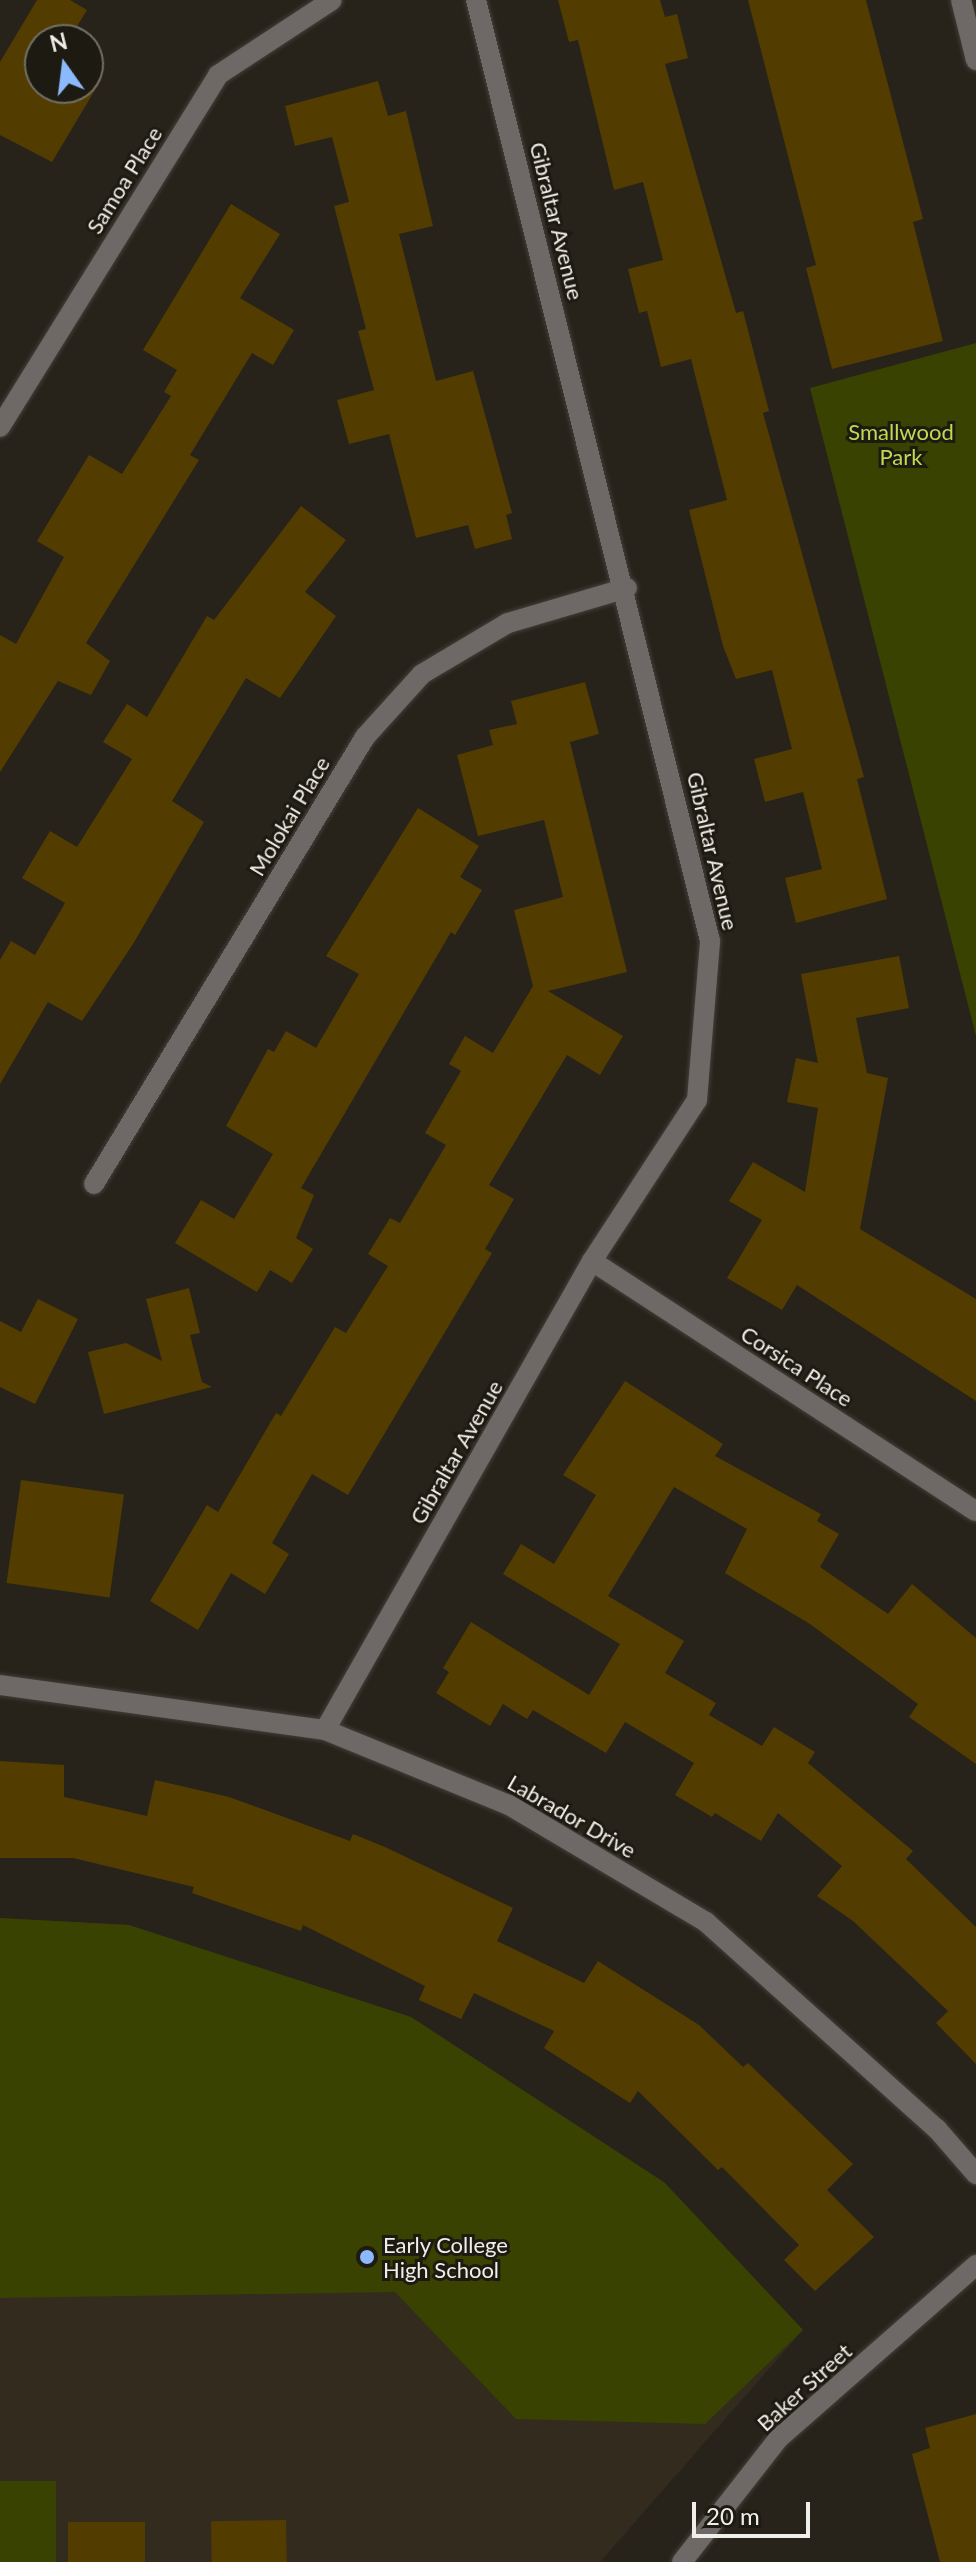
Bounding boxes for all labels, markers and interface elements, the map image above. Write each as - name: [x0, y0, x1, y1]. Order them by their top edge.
- north arrow: [24, 24, 104, 104]
- text: N: [47, 27, 70, 57]
- street label: Samoa Place: [81, 122, 167, 238]
- street label: Gibraltar Avenue: [524, 139, 590, 303]
- park label: Smallwood Park: [848, 418, 954, 470]
- street label: Molokai Place: [243, 752, 335, 880]
- street label: Gibraltar Avenue: [682, 769, 744, 933]
- street label: Corsica Place: [736, 1320, 858, 1412]
- street label: Gibraltar Avenue: [404, 1375, 508, 1529]
- street label: Labrador Drive: [503, 1769, 641, 1863]
- place label: Early College High School: [383, 2231, 509, 2282]
- marker: Early College High School: [358, 2248, 376, 2266]
- street label: Baker Street: [751, 2337, 857, 2437]
- scale bar: [696, 2486, 814, 2536]
- text: 20 m: [706, 2501, 760, 2530]

